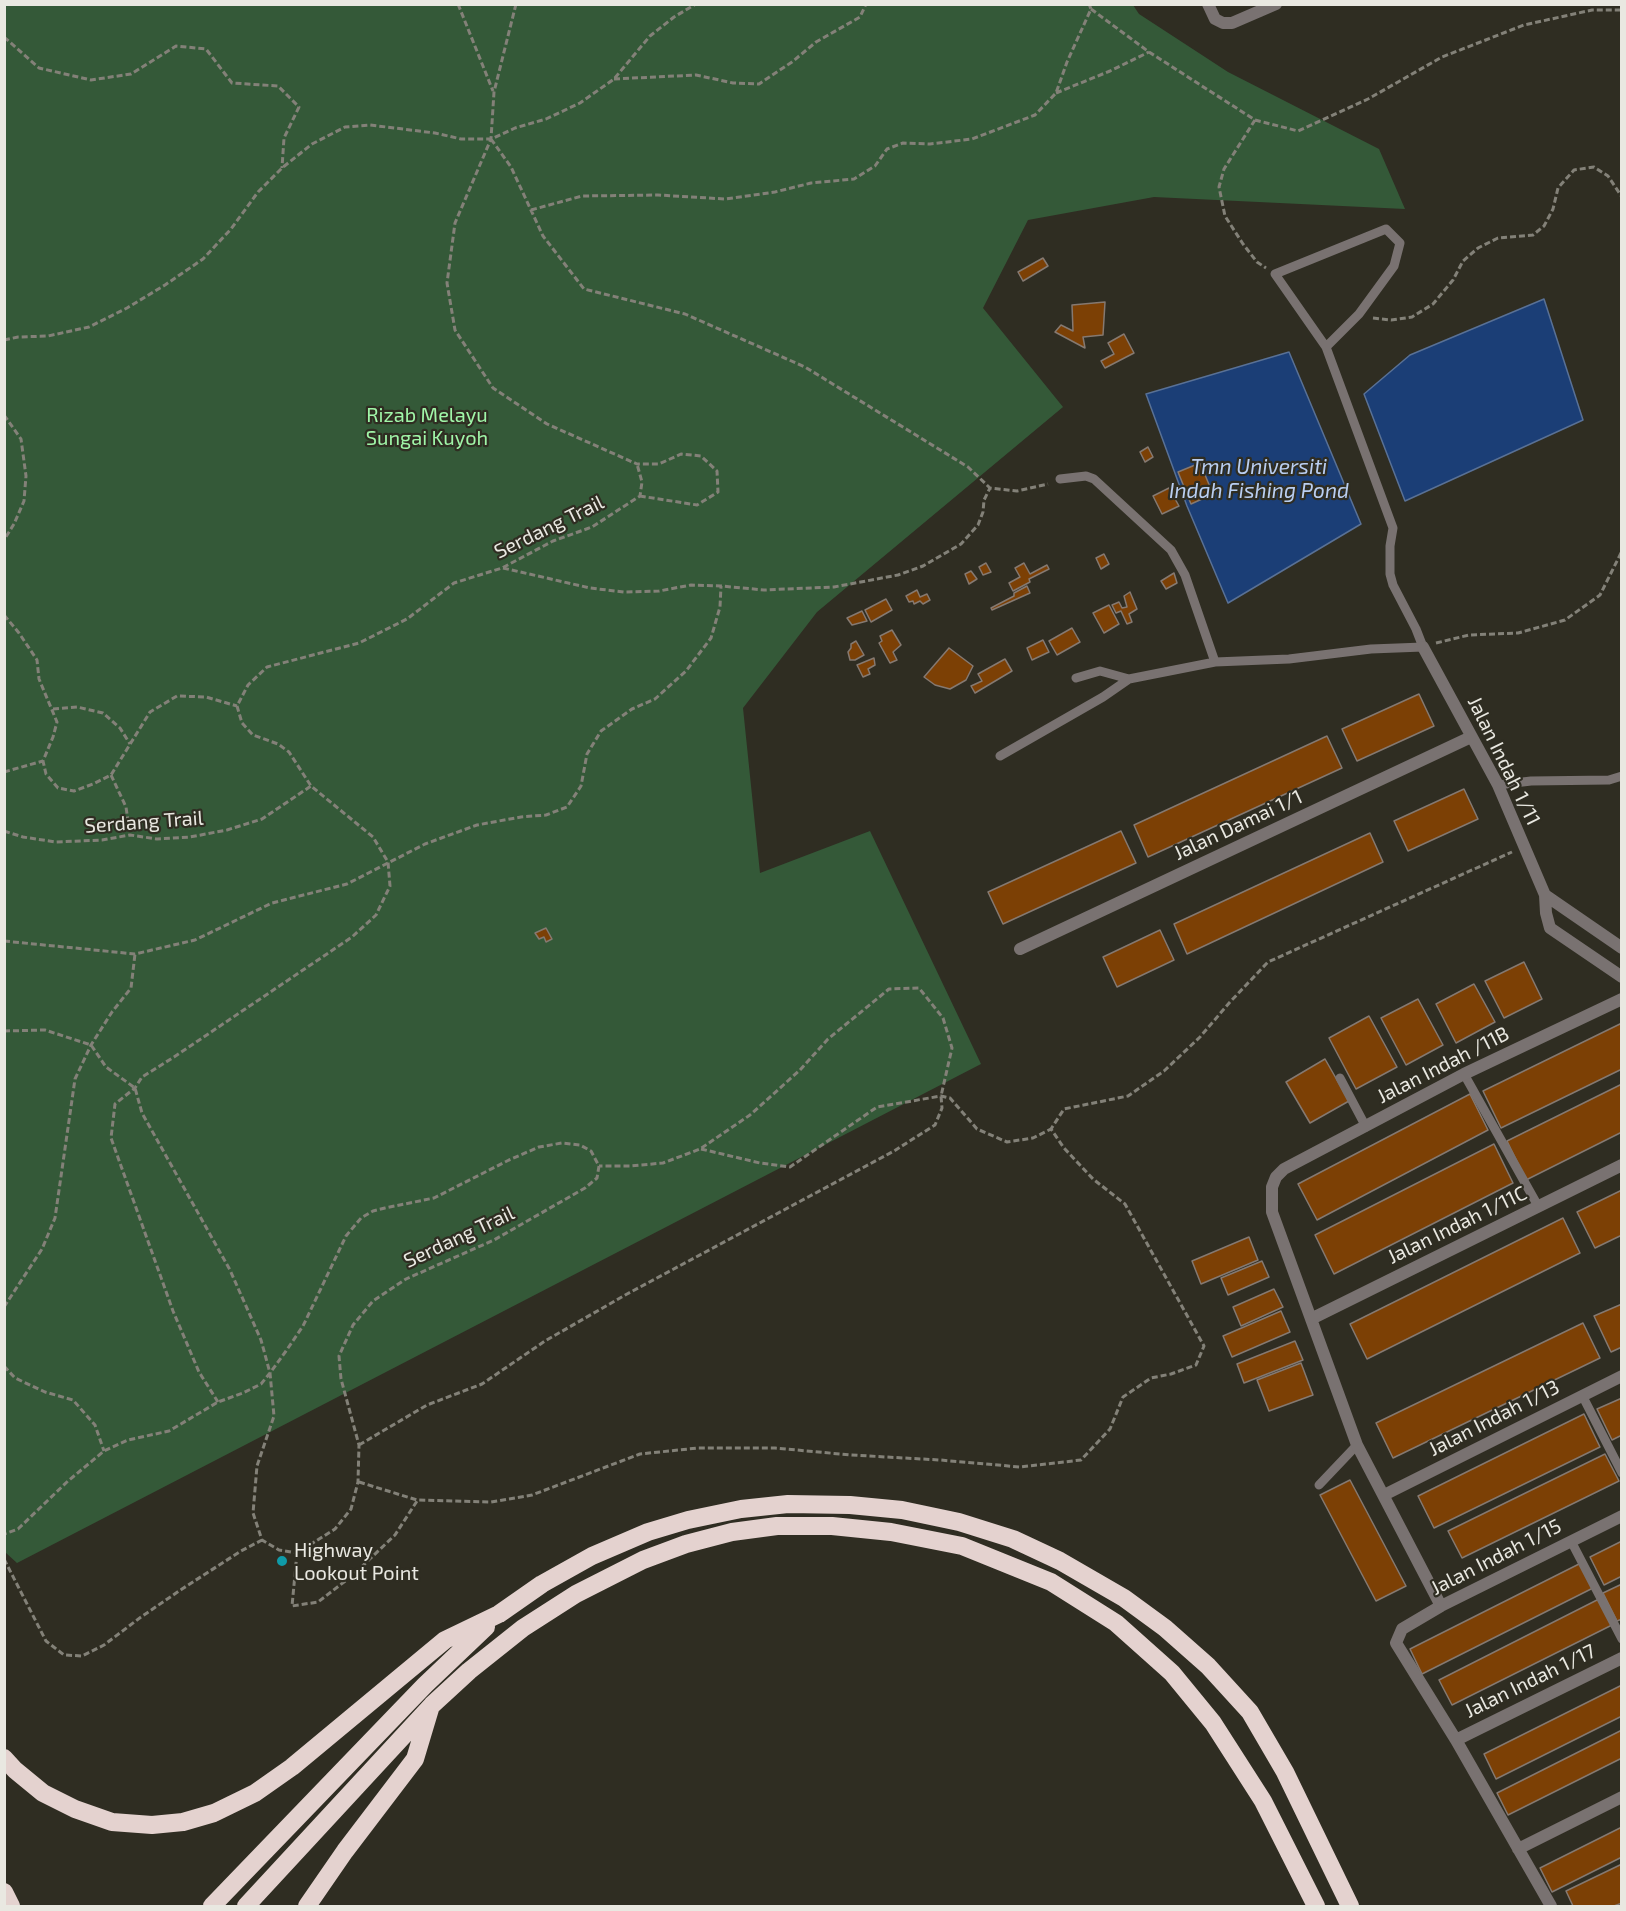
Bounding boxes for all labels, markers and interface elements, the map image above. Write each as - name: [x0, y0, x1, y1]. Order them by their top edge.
- park label: Rizab Melayu Sungai Kuyoh: [366, 403, 488, 450]
- water label: Tmn Universiti Indah Fishing Pond: [1169, 454, 1349, 504]
- street label: Serdang Trail: [490, 490, 608, 564]
- street label: Jalan Indah 1/11: [1462, 693, 1546, 829]
- street label: Jalan Damai 1/1: [1170, 785, 1306, 865]
- street label: Serdang Trail: [84, 806, 204, 838]
- street label: Jalan Indah /11B: [1373, 1021, 1513, 1109]
- street label: Jalan Indah 1/11C: [1384, 1181, 1530, 1269]
- street label: Serdang Trail: [400, 1201, 518, 1273]
- street label: Jalan Indah 1/13: [1425, 1375, 1563, 1461]
- street label: Jalan Indah 1/15: [1427, 1514, 1565, 1600]
- place label: Highway Lookout Point: [294, 1538, 419, 1585]
- marker: Highway Lookout Point: [275, 1554, 289, 1568]
- street label: Jalan Indah 1/17: [1461, 1639, 1599, 1723]

